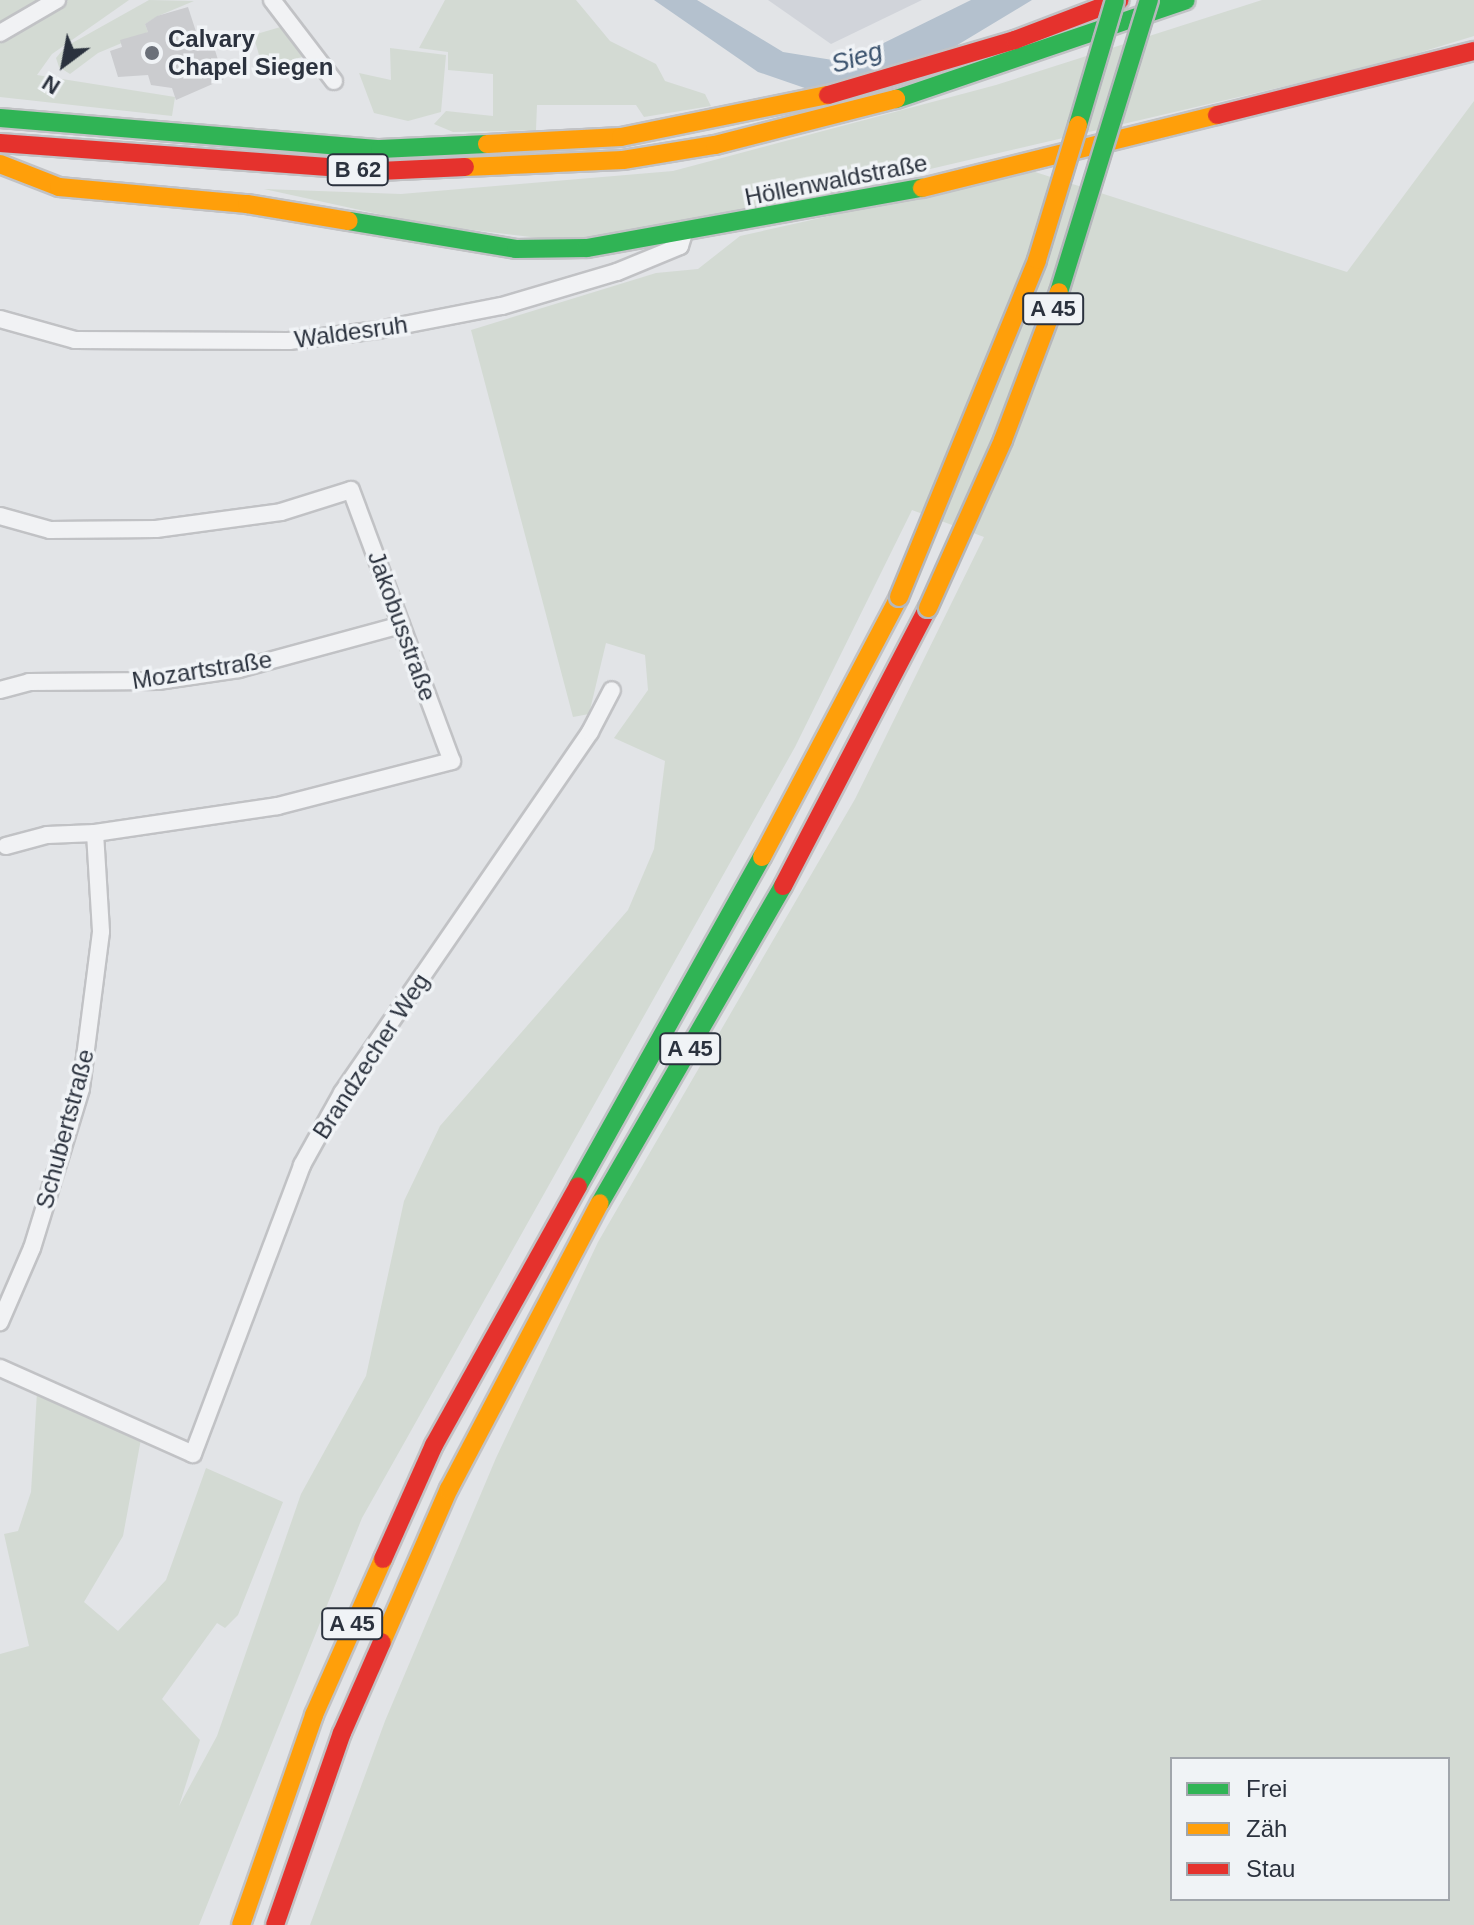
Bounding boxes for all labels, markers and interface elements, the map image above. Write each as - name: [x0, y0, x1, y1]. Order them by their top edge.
- north arrow: [24, 24, 104, 104]
- place label: Calvary Chapel Siegen: [168, 25, 333, 81]
- water label: Sieg: [828, 35, 886, 81]
- marker: Calvary Chapel Siegen: [143, 44, 161, 62]
- text: N: [38, 70, 64, 100]
- street label: Höllenwaldstraße: [742, 148, 930, 212]
- road number: B 62: [326, 152, 390, 188]
- road number: A 45: [1021, 291, 1085, 327]
- street label: Waldesruh: [293, 310, 409, 354]
- street label: Jakobusstraße: [362, 547, 442, 705]
- street label: Mozartstraße: [130, 645, 274, 695]
- street label: Brandzecher Weg: [307, 968, 435, 1144]
- road number: A 45: [658, 1031, 722, 1067]
- street label: Schubertstraße: [30, 1046, 100, 1212]
- road number: A 45: [320, 1606, 384, 1642]
- legend: [1170, 1757, 1450, 1901]
- text: Frei: [1246, 1775, 1287, 1802]
- text: Zäh: [1246, 1815, 1287, 1842]
- text: Stau: [1246, 1855, 1295, 1882]

